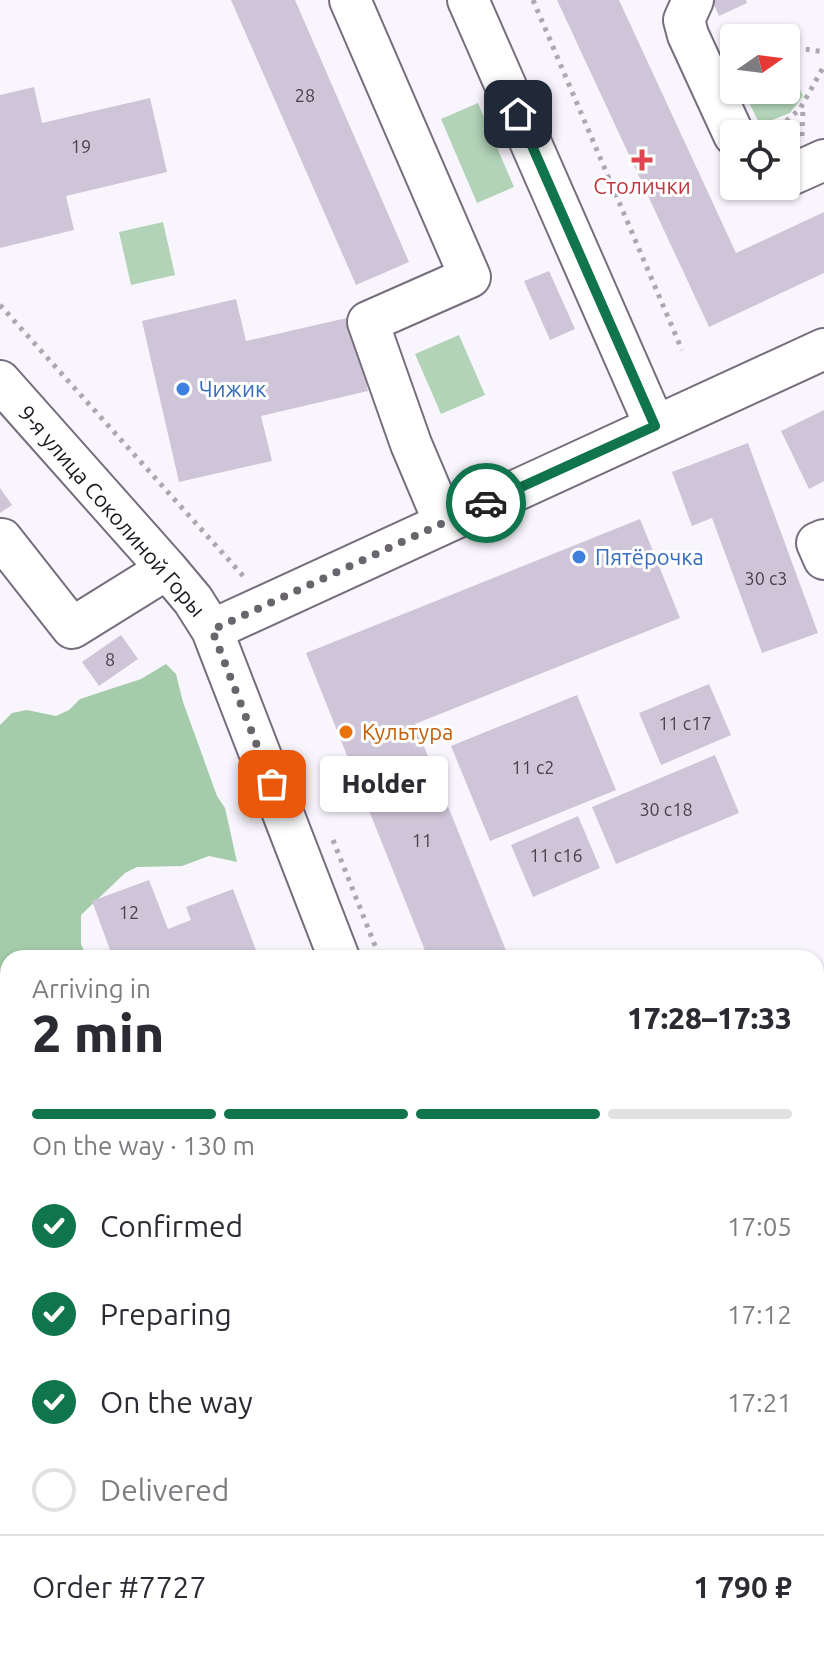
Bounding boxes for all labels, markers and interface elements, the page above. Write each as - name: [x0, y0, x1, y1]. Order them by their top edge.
- north arrow: [720, 24, 800, 104]
- map controls: [720, 24, 800, 200]
- pin: [484, 80, 552, 148]
- house number: 28: [295, 85, 315, 105]
- icon: home: [496, 92, 540, 136]
- button: locate: [720, 120, 800, 200]
- house number: 19: [71, 136, 91, 156]
- marker: Столички: [633, 151, 651, 169]
- place label: Столички: [593, 173, 691, 198]
- place label: Чижик: [199, 376, 266, 401]
- marker: Чижик: [174, 380, 192, 398]
- street label: 9-я улица Соколиной Горы: [14, 400, 211, 621]
- courier: [446, 463, 526, 543]
- icon: car: [464, 481, 508, 525]
- place label: Пятёрочка: [595, 544, 704, 569]
- marker: Пятёрочка: [570, 548, 588, 566]
- house number: 30 с3: [745, 568, 787, 588]
- house number: 8: [105, 649, 115, 669]
- house number: 11 с17: [658, 713, 712, 733]
- place label: Культура: [362, 719, 453, 744]
- marker: Культура: [337, 723, 355, 741]
- pin: [238, 750, 306, 818]
- callout: Holder: [320, 756, 448, 812]
- house number: 11 с2: [512, 757, 554, 777]
- icon: bag: [250, 762, 294, 806]
- text: Holder: [342, 769, 426, 798]
- house number: 30 с18: [639, 799, 693, 819]
- house number: 11: [412, 830, 432, 850]
- house number: 11 с16: [529, 845, 583, 865]
- house number: 12: [119, 902, 139, 922]
- text: Arriving in: [32, 974, 151, 1003]
- text: 17:28–17:33: [627, 1001, 792, 1035]
- text: 2 min: [32, 1004, 164, 1062]
- text: On the way · 130 m: [32, 1131, 255, 1160]
- icon: check: [32, 1204, 76, 1248]
- text: Confirmed: [100, 1209, 243, 1243]
- text: 17:05: [727, 1212, 792, 1241]
- icon: check: [32, 1292, 76, 1336]
- text: Preparing: [100, 1297, 232, 1331]
- text: 17:12: [727, 1300, 792, 1329]
- icon: check: [32, 1380, 76, 1424]
- text: On the way: [100, 1385, 253, 1419]
- text: 17:21: [727, 1388, 792, 1417]
- text: Delivered: [100, 1473, 229, 1507]
- text: Order #7727: [32, 1570, 206, 1604]
- text: 1 790 ₽: [693, 1570, 792, 1604]

